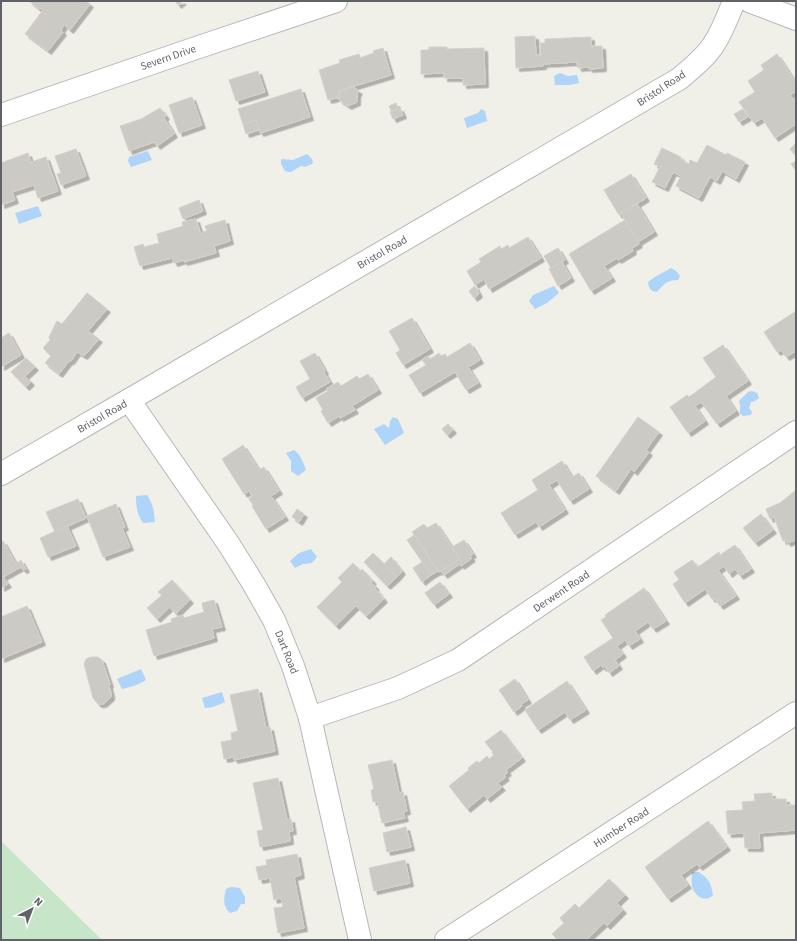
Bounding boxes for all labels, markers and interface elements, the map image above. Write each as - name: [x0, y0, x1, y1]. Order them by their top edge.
- street label: Severn Drive: [138, 41, 198, 74]
- street label: Bristol Road: [634, 67, 689, 110]
- street label: Bristol Road: [354, 232, 410, 273]
- street label: Bristol Road: [74, 396, 130, 437]
- street label: Derwent Road: [530, 567, 592, 616]
- street label: Dart Road: [271, 628, 302, 676]
- street label: Humber Road: [591, 804, 652, 851]
- north arrow: [12, 889, 52, 929]
- text: N: [31, 894, 46, 910]

